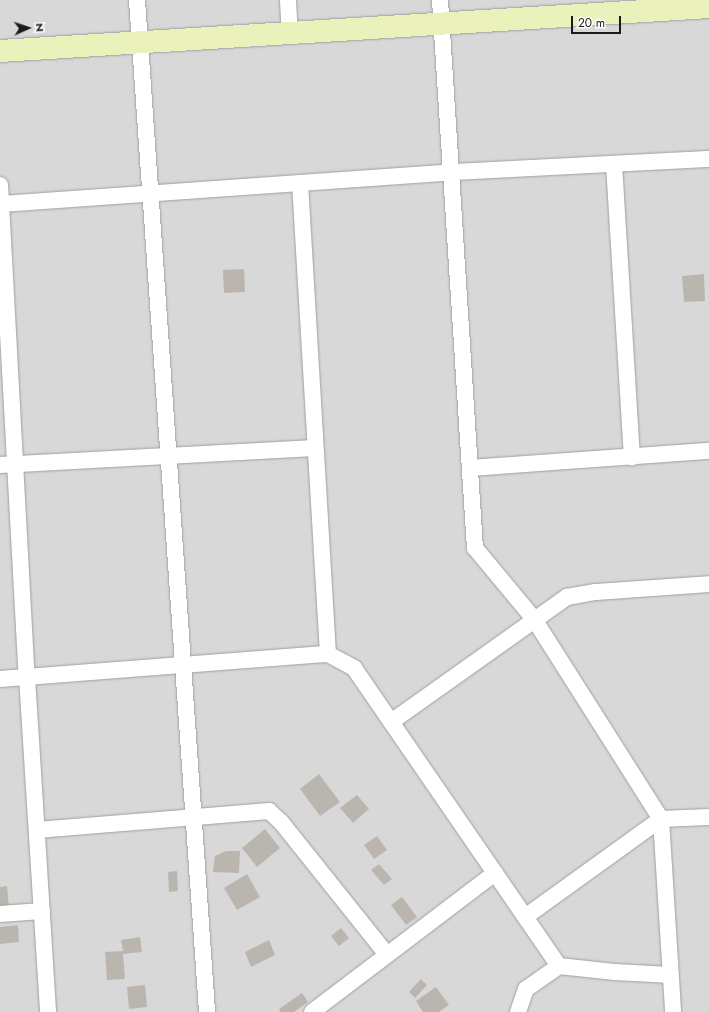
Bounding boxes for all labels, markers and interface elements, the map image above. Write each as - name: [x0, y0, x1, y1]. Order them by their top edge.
- north arrow: [8, 8, 48, 48]
- scale bar: [573, 8, 623, 34]
- text: 20 m: [578, 14, 605, 32]
- text: N: [32, 23, 48, 32]

